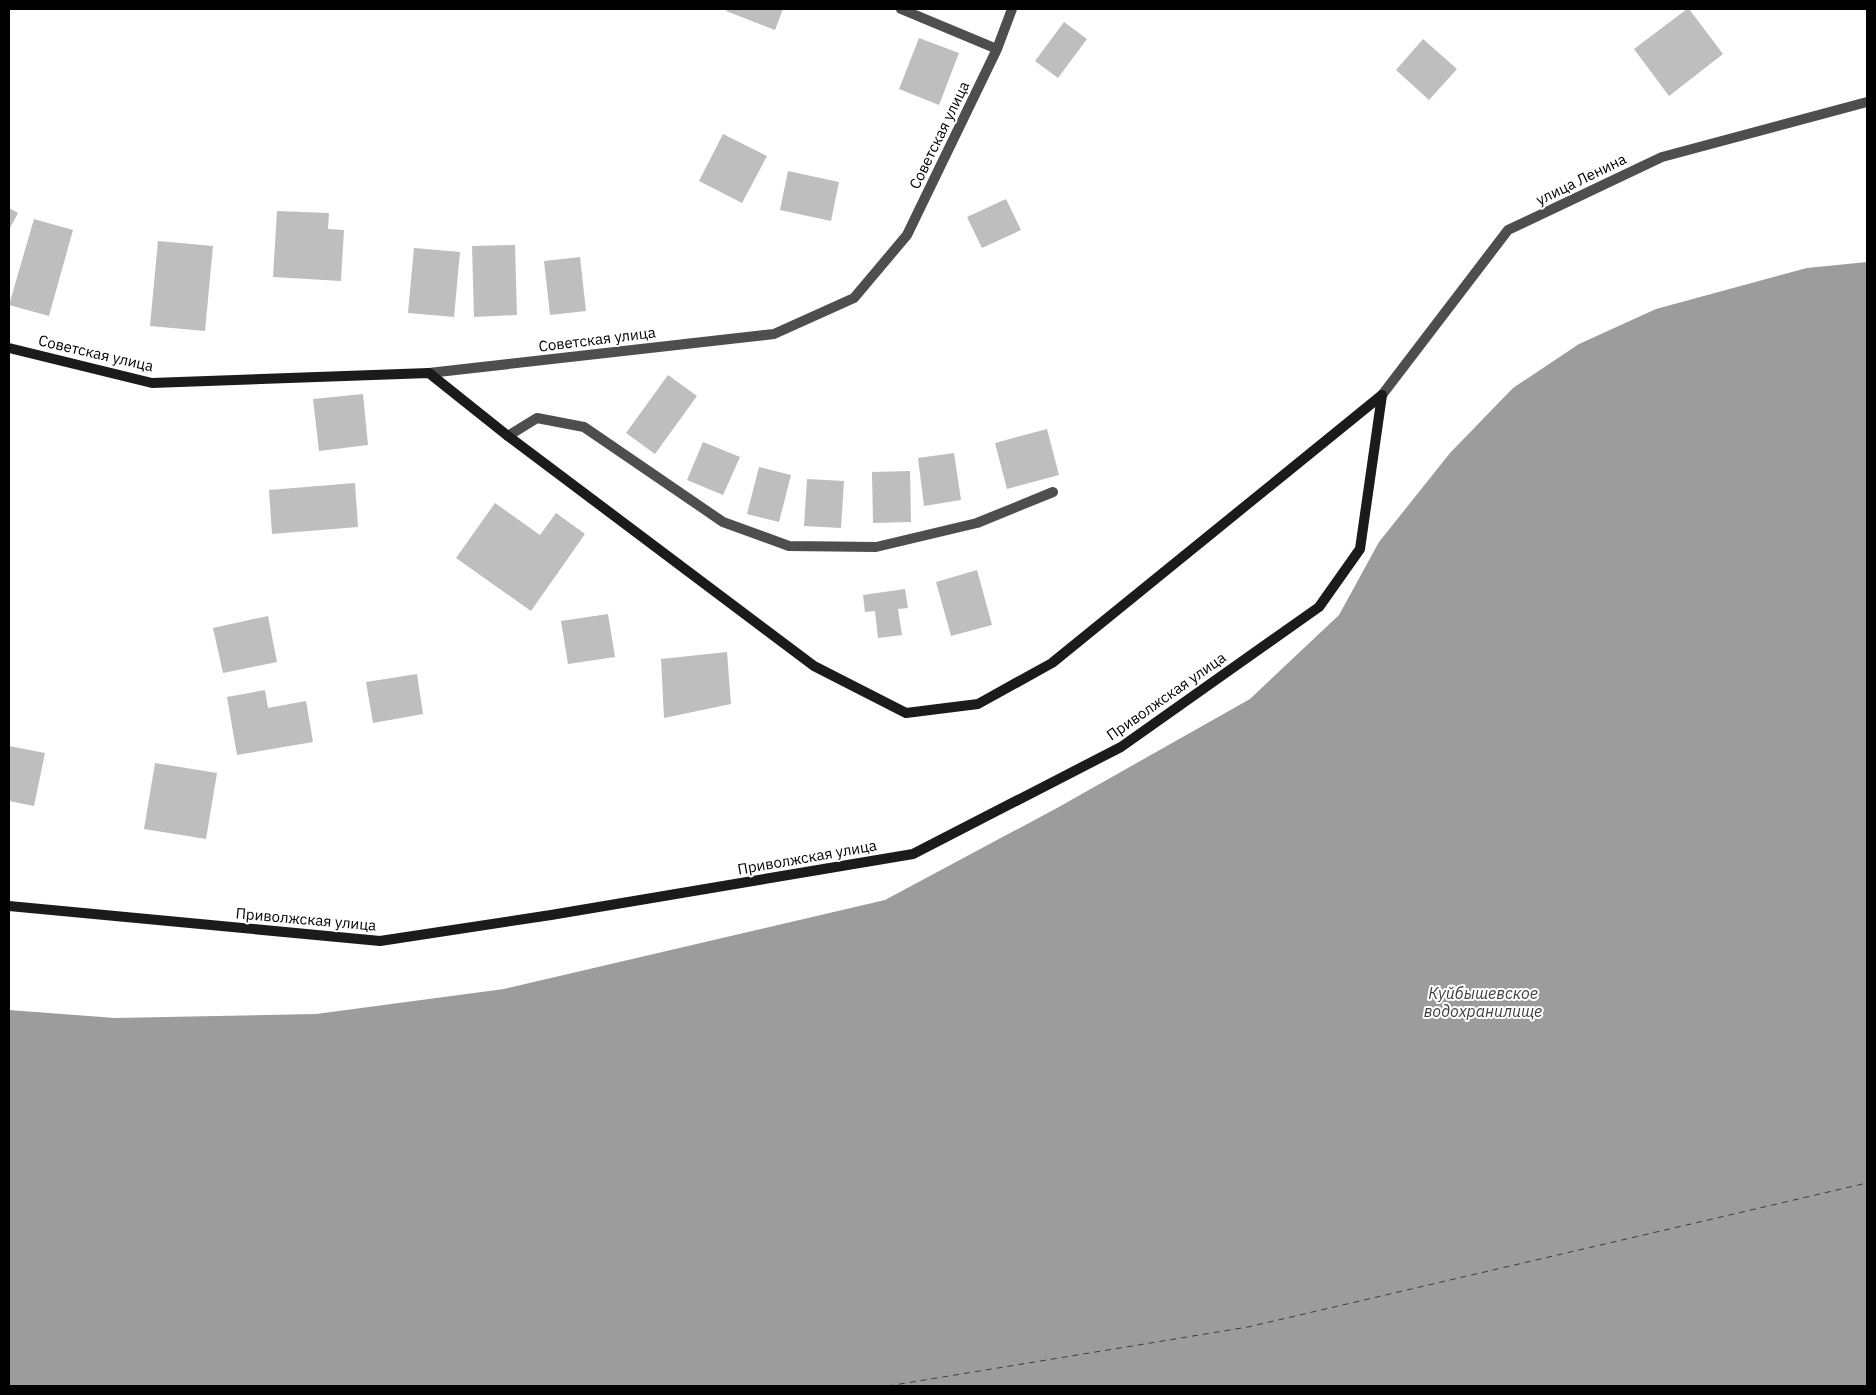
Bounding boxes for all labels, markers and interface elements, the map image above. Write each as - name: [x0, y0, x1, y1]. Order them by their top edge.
- street label: Советская улица: [905, 78, 973, 192]
- street label: улица Ленина: [1533, 149, 1629, 209]
- street label: Советская улица: [537, 322, 657, 356]
- street label: Советская улица: [36, 330, 156, 376]
- street label: Приволжская улица: [1103, 648, 1229, 744]
- street label: Приволжская улица: [736, 835, 878, 879]
- street label: Приволжская улица: [235, 903, 377, 935]
- water label: Куйбышевское водохранилище: [1424, 983, 1542, 1021]

